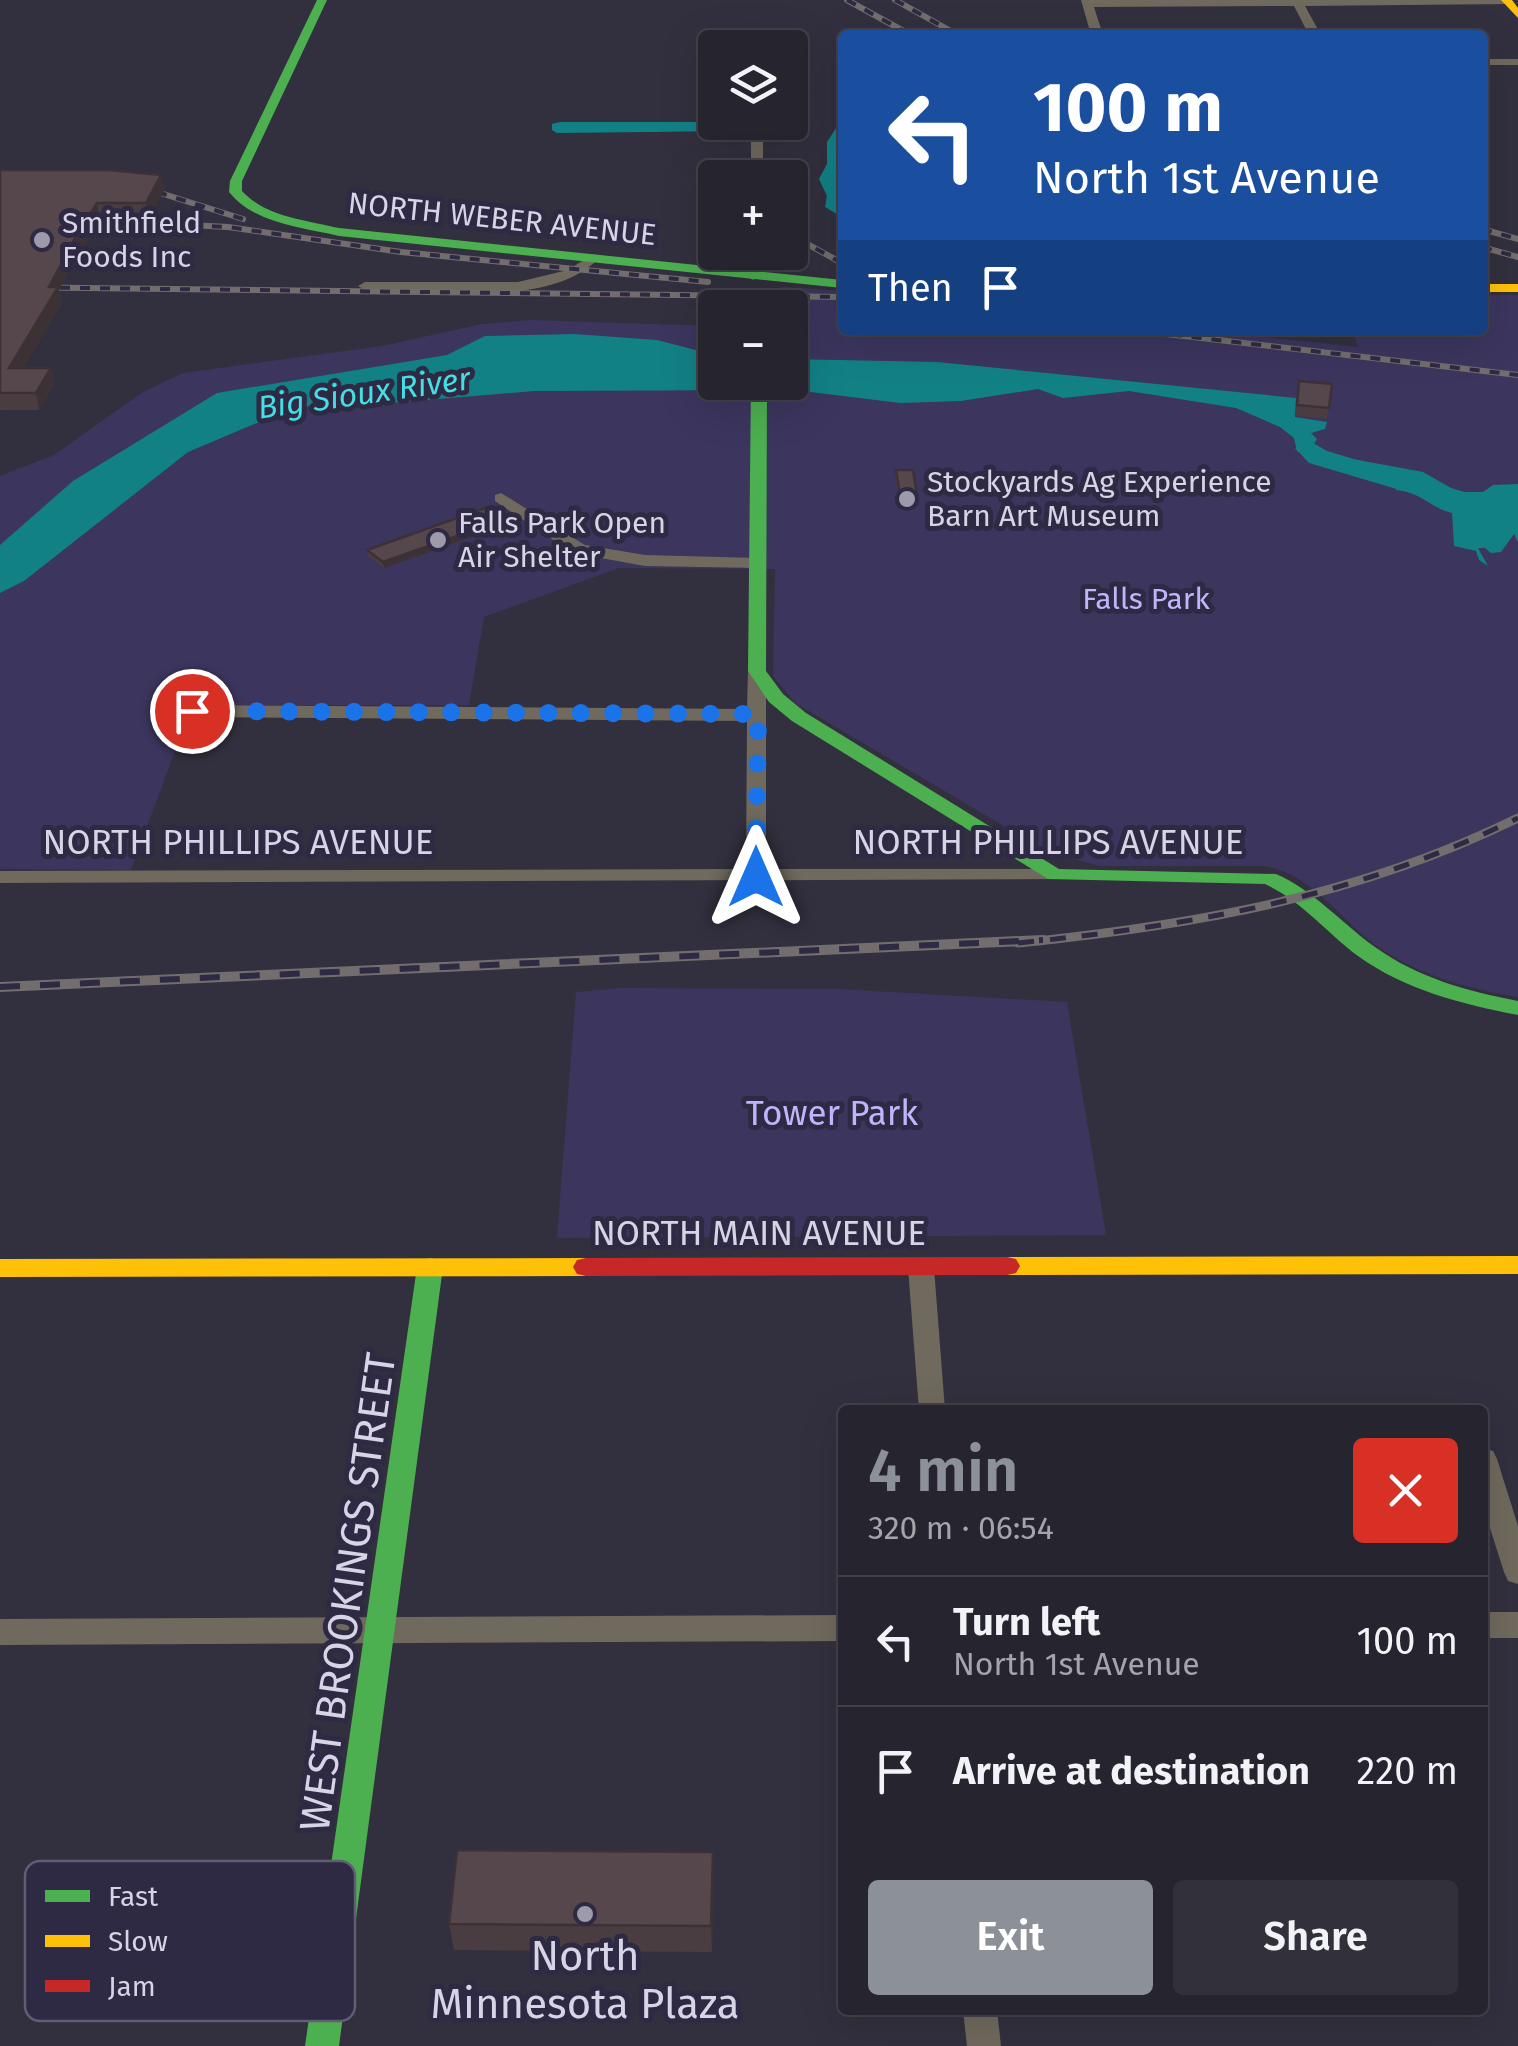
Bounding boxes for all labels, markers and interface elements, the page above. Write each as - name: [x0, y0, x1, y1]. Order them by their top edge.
- map controls: [698, 30, 808, 400]
- button: layers: [698, 30, 808, 140]
- text: 100 m: [1033, 66, 1223, 150]
- icon: left: [868, 70, 998, 200]
- text: North 1st Avenue: [1033, 151, 1380, 205]
- button: +: [698, 160, 808, 270]
- street label: NORTH WEBER AVENUE: [346, 185, 658, 253]
- place label: Smithfield Foods Inc: [62, 205, 201, 275]
- marker: Smithfield Foods Inc: [31, 229, 53, 251]
- icon: arrive: [973, 260, 1028, 315]
- text: Then: [868, 265, 953, 311]
- button: −: [698, 290, 808, 400]
- water label: Big Sioux River: [255, 359, 474, 427]
- place label: Stockyards Ag Experience Barn Art Museum: [927, 464, 1272, 534]
- marker: Stockyards Ag Experience Barn Art Museum: [896, 488, 918, 510]
- place label: Falls Park Open Air Shelter: [458, 505, 666, 575]
- marker: Falls Park Open Air Shelter: [427, 529, 449, 551]
- park label: Falls Park: [1082, 581, 1210, 617]
- pin: [150, 669, 235, 754]
- icon: arrive: [165, 684, 220, 739]
- street label: NORTH PHILLIPS AVENUE: [43, 821, 433, 863]
- street label: NORTH PHILLIPS AVENUE: [853, 821, 1243, 863]
- position arrow: [704, 825, 808, 929]
- park label: Tower Park: [746, 1092, 918, 1134]
- street label: NORTH MAIN AVENUE: [592, 1212, 926, 1254]
- street label: WEST BROOKINGS STREET: [290, 1350, 406, 1834]
- text: 4 min: [868, 1435, 1019, 1507]
- button: close: [1353, 1438, 1458, 1543]
- text: 320 m · 06:54: [868, 1509, 1054, 1547]
- text: Turn left: [953, 1599, 1100, 1645]
- icon: left: [868, 1614, 923, 1669]
- text: 100 m: [1357, 1618, 1458, 1664]
- text: North 1st Avenue: [953, 1645, 1200, 1683]
- icon: arrive: [868, 1744, 923, 1799]
- text: Arrive at destination: [953, 1748, 1310, 1794]
- text: 220 m: [1357, 1748, 1458, 1794]
- legend: [25, 1861, 355, 2021]
- text: Fast: [108, 1880, 159, 1913]
- button: Exit: [868, 1880, 1153, 1995]
- button: Share: [1173, 1880, 1458, 1995]
- marker: North Minnesota Plaza: [574, 1903, 596, 1925]
- text: Slow: [108, 1925, 168, 1958]
- place label: North Minnesota Plaza: [430, 1931, 740, 2029]
- text: Jam: [108, 1970, 156, 2003]

